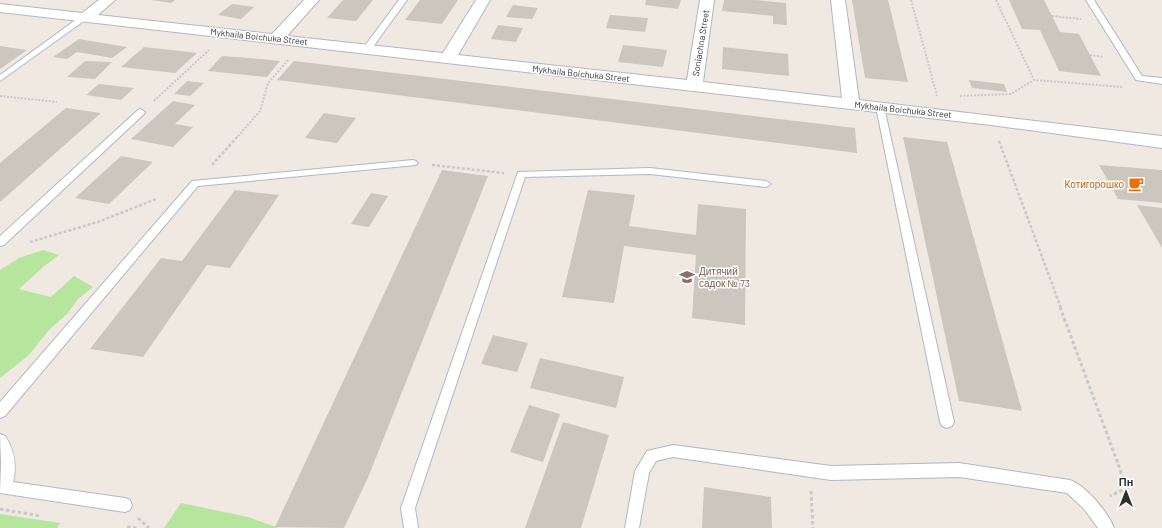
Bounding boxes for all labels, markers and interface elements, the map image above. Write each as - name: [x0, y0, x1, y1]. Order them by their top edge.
- street label: Soniachna Street: [690, 9, 711, 77]
- street label: Mykhaila Boichuka Street: [210, 26, 308, 47]
- street label: Mykhaila Boichuka Street: [532, 63, 630, 84]
- street label: Mykhaila Boichuka Street: [854, 99, 952, 120]
- cafe icon: Котигорошко: [1127, 175, 1145, 193]
- place label: Котигорошко: [1064, 178, 1124, 190]
- place label: Дитячий садок № 73: [699, 265, 750, 289]
- school or university icon: Дитячий садок № 73: [678, 268, 696, 286]
- north arrow: [1106, 472, 1146, 512]
- text: Пн: [1119, 475, 1133, 488]

